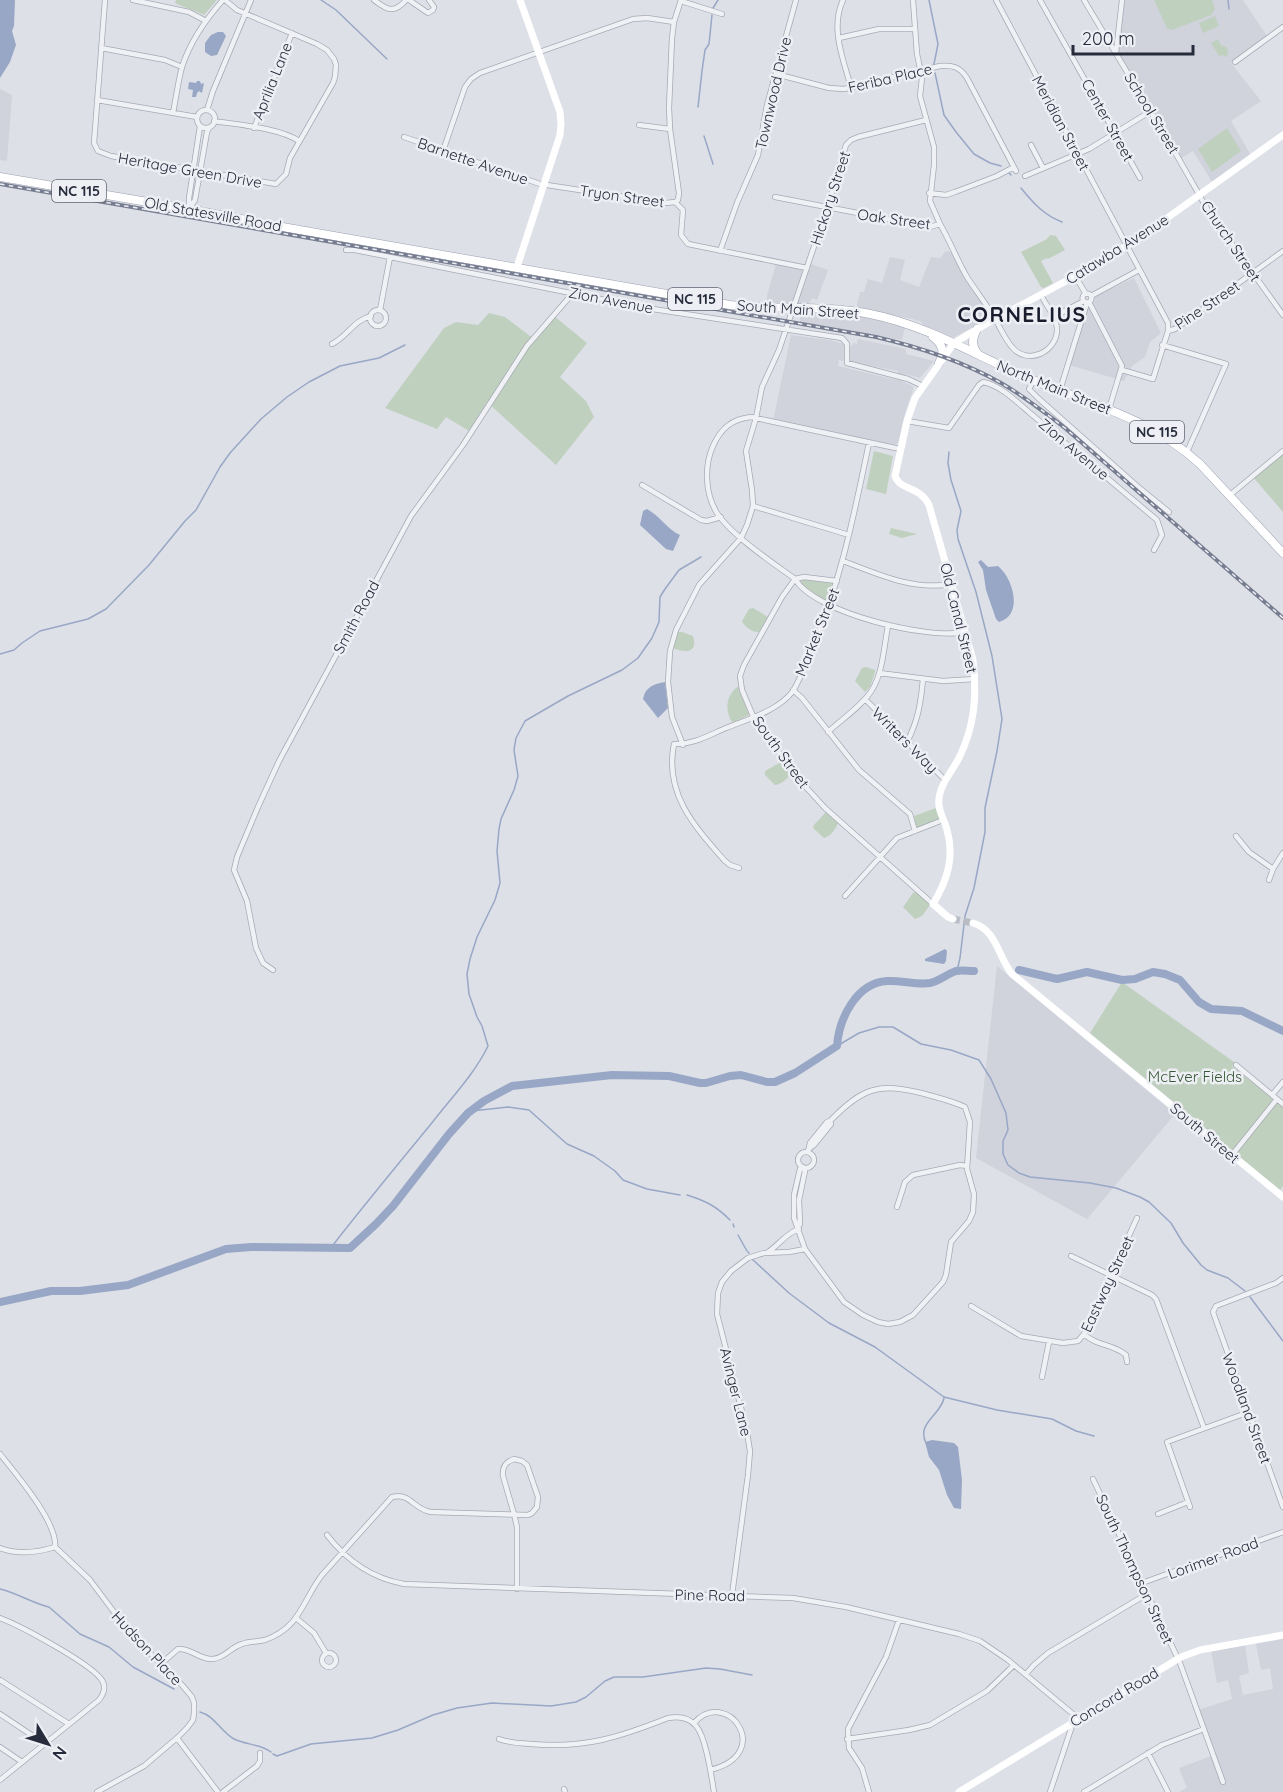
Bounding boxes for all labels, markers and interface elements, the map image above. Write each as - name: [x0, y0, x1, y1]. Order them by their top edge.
- scale bar: [1073, 18, 1193, 56]
- text: 200 m: [1082, 27, 1135, 50]
- street label: Townwood Drive: [751, 35, 795, 151]
- street label: Aprilia Lane: [248, 39, 296, 123]
- street label: Feriba Place: [846, 59, 934, 97]
- street label: School Street: [1120, 69, 1184, 157]
- street label: Meridian Street: [1028, 72, 1094, 174]
- street label: Center Street: [1078, 75, 1138, 165]
- street label: Barnette Avenue: [415, 133, 531, 189]
- street label: Heritage Green Drive: [117, 148, 263, 192]
- street label: Hickory Street: [806, 148, 854, 248]
- road number: NC 115: [52, 180, 106, 202]
- street label: Tryon Street: [578, 181, 666, 211]
- street label: Old Statesville Road: [143, 193, 283, 235]
- street label: Church Street: [1197, 197, 1265, 285]
- street label: Oak Street: [856, 204, 932, 234]
- street label: Catawba Avenue: [1062, 210, 1172, 288]
- street label: Pine Street: [1171, 276, 1243, 334]
- street label: Zion Avenue: [567, 282, 655, 318]
- road number: NC 115: [668, 288, 722, 310]
- street label: South Main Street: [736, 295, 860, 323]
- district label: CORNELIUS: [957, 301, 1087, 327]
- street label: North Main Street: [994, 355, 1114, 419]
- street label: Zion Avenue: [1035, 414, 1113, 484]
- road number: NC 115: [1130, 421, 1184, 443]
- street label: Old Canal Street: [936, 561, 982, 675]
- street label: Smith Road: [329, 577, 383, 657]
- street label: Market Street: [791, 585, 843, 679]
- street label: Writers Way: [868, 703, 942, 777]
- street label: South Street: [748, 712, 814, 792]
- park label: McEver Fields: [1148, 1067, 1242, 1086]
- street label: South Street: [1166, 1098, 1244, 1168]
- street label: Eastway Street: [1076, 1233, 1138, 1335]
- street label: Avinger Lane: [716, 1346, 756, 1438]
- street label: Woodland Street: [1218, 1350, 1276, 1466]
- street label: South Thompson Street: [1092, 1491, 1178, 1647]
- street label: Lorimer Road: [1165, 1533, 1261, 1583]
- street label: Pine Road: [675, 1585, 745, 1605]
- street label: Hudson Place: [108, 1607, 186, 1689]
- street label: Concord Road: [1066, 1663, 1162, 1731]
- north arrow: [18, 1714, 78, 1774]
- text: N: [48, 1742, 71, 1764]

